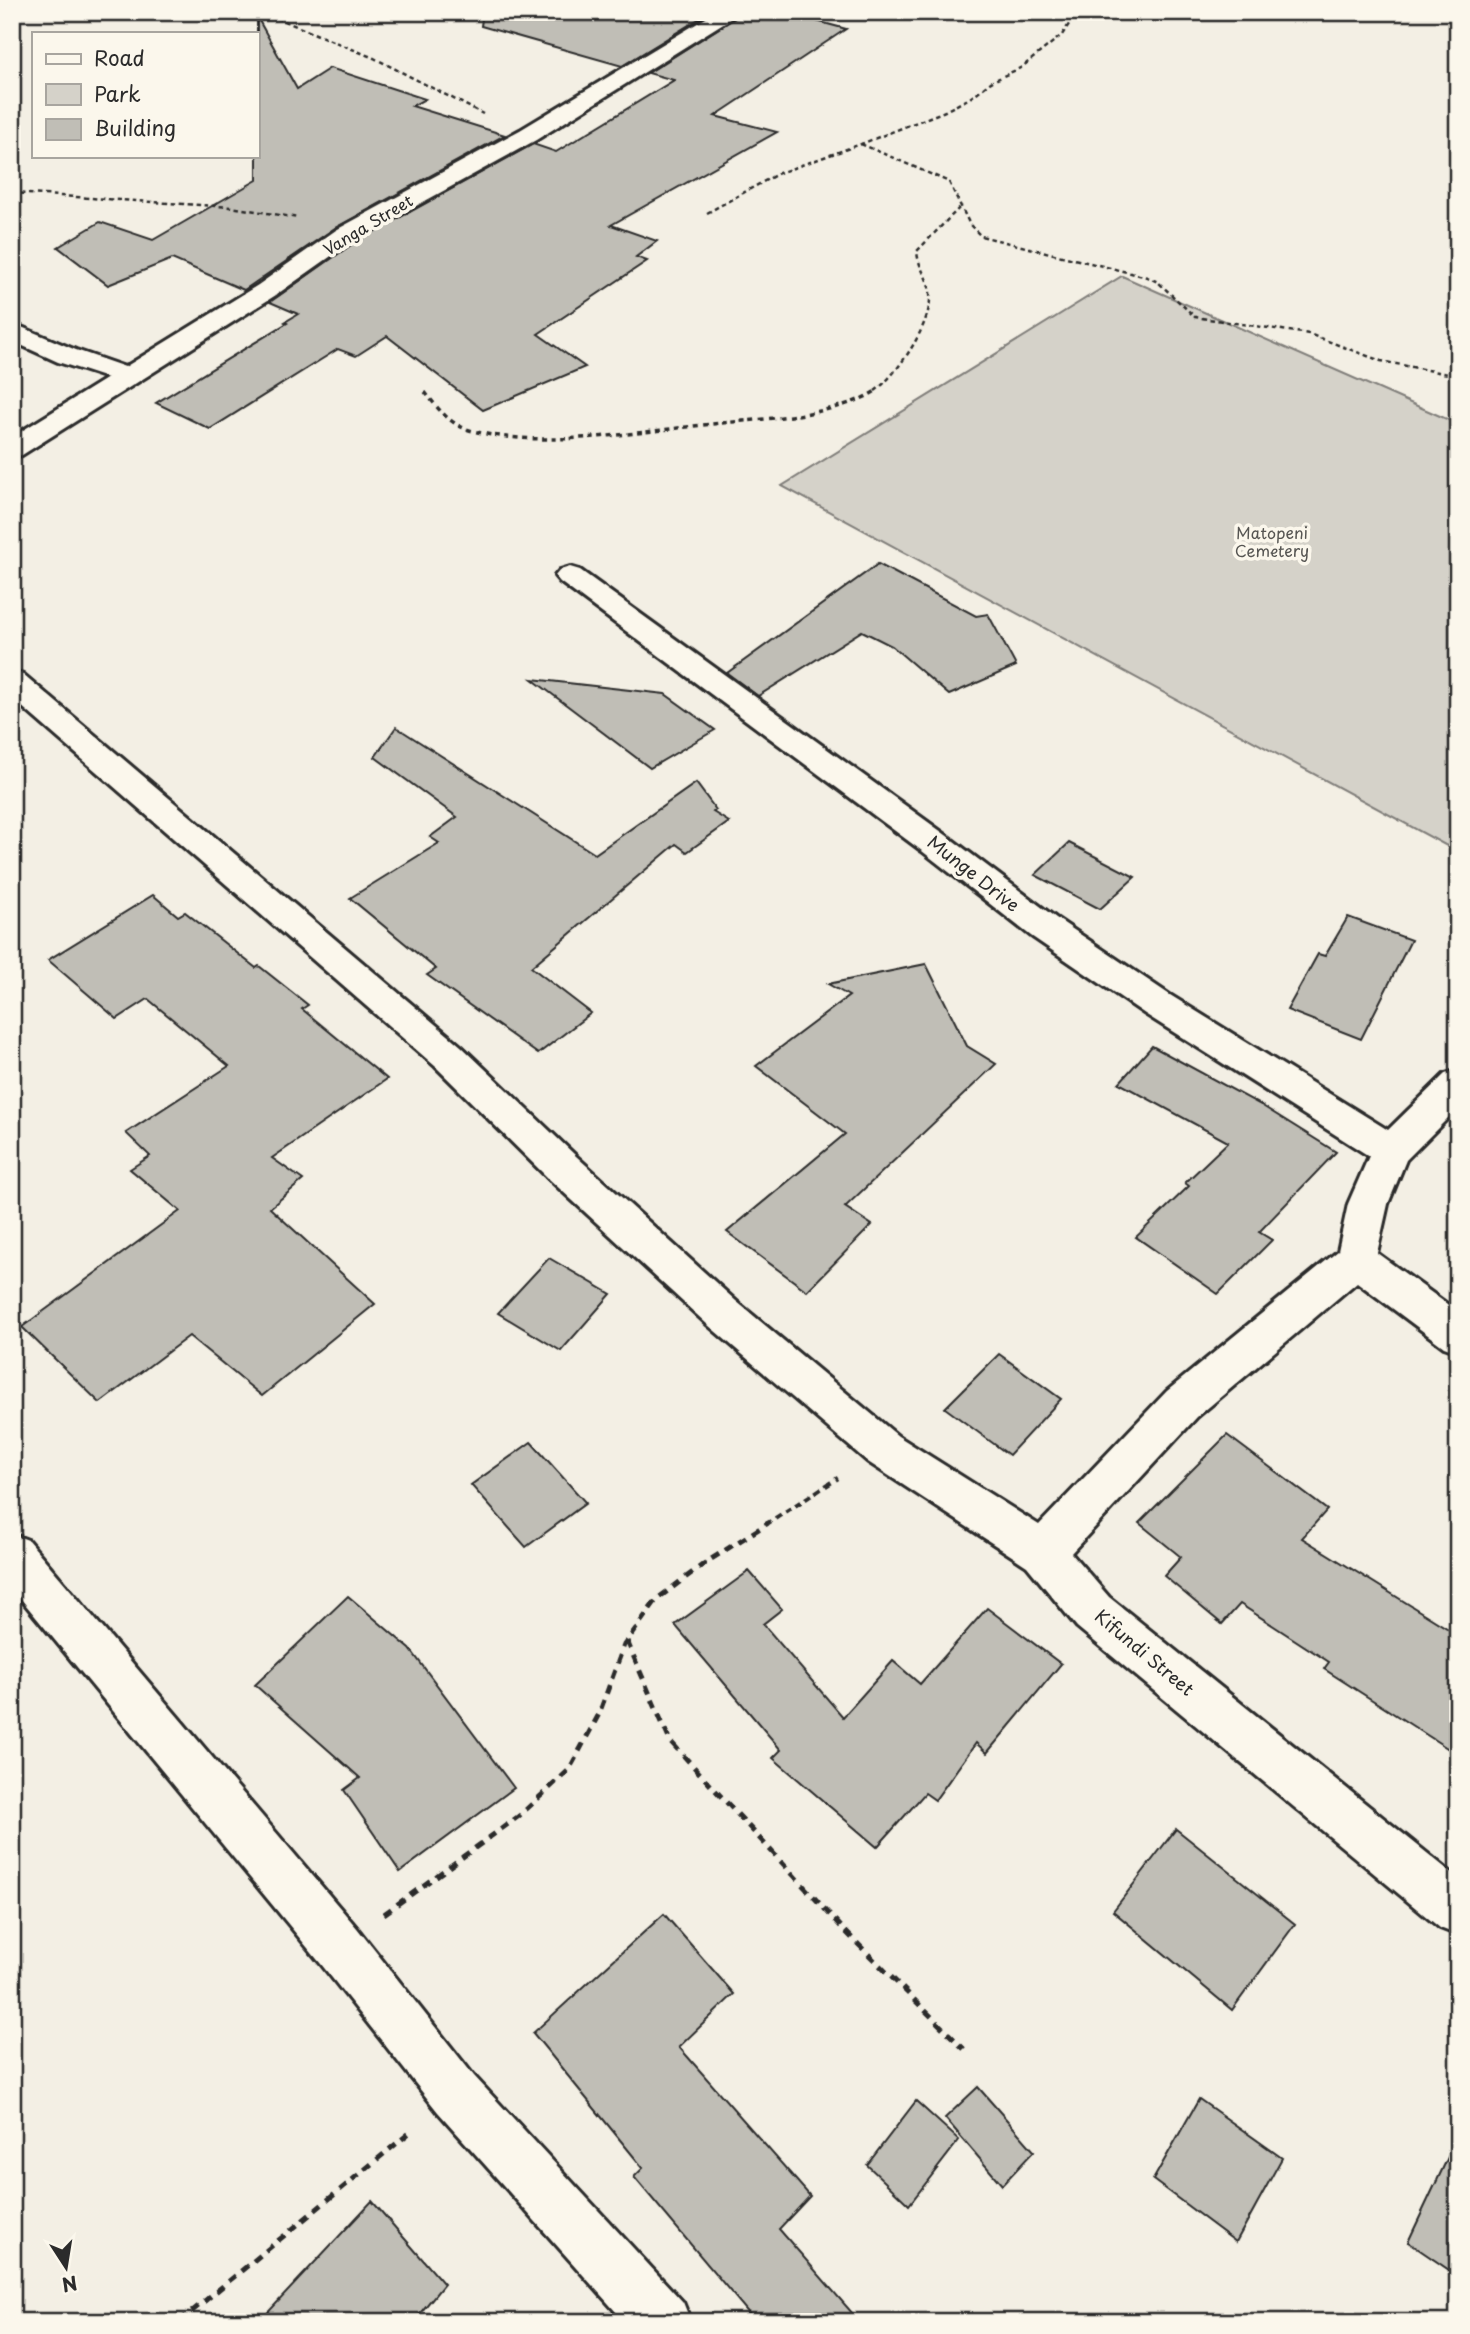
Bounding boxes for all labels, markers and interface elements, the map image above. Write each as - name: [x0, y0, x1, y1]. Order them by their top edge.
- legend: [32, 32, 259, 158]
- text: Road: [94, 41, 145, 73]
- text: Park: [94, 77, 141, 109]
- text: Building: [94, 111, 176, 143]
- street label: Vanga Street: [318, 188, 417, 260]
- park label: Matopeni Cemetery: [1235, 520, 1309, 562]
- street label: Munge Drive: [922, 828, 1026, 918]
- street label: Kifundi Street: [1089, 1602, 1201, 1702]
- north arrow: [32, 2232, 102, 2302]
- text: N: [59, 2269, 80, 2300]

